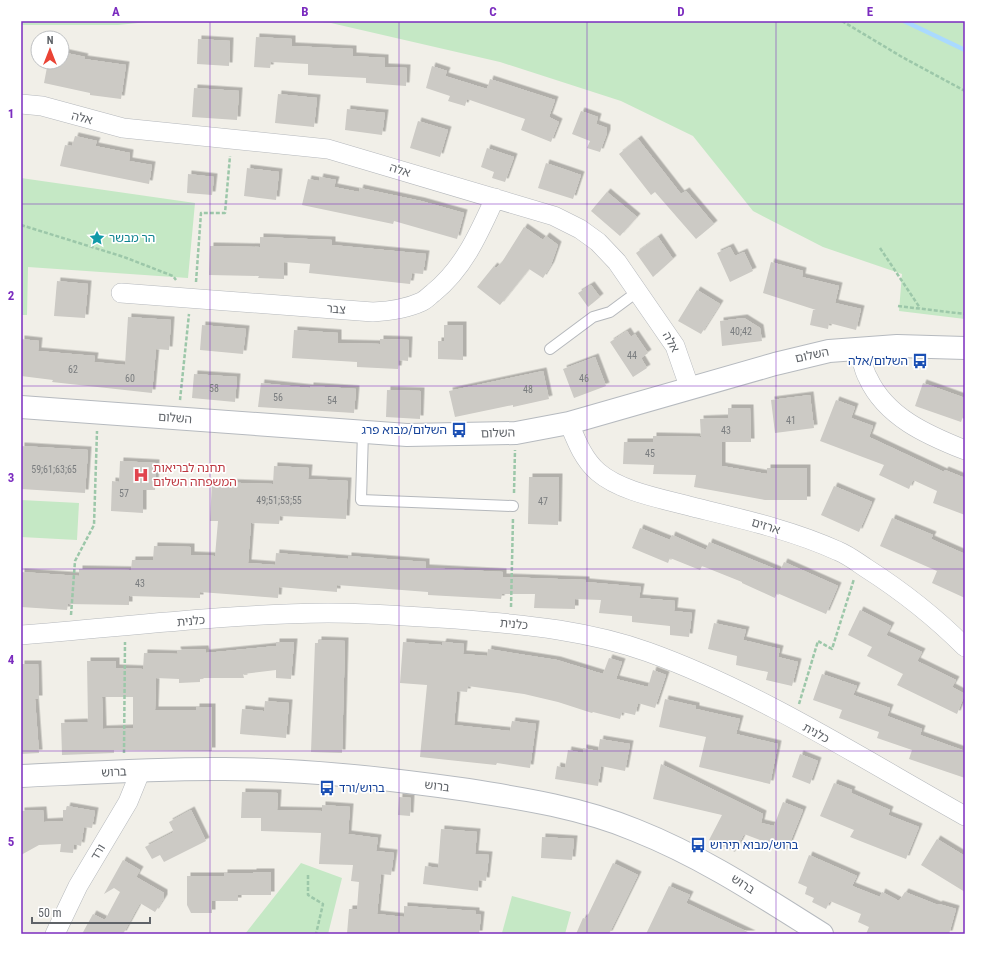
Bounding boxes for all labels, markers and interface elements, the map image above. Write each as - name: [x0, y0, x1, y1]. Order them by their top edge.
- text: A: [112, 4, 120, 19]
- text: B: [301, 4, 309, 19]
- text: C: [489, 4, 497, 19]
- text: D: [677, 4, 685, 19]
- text: E: [867, 4, 874, 19]
- north arrow: [30, 30, 70, 70]
- text: N: [47, 34, 54, 47]
- text: 1: [8, 106, 14, 121]
- street label: אלה: [70, 109, 94, 127]
- street label: אלה: [388, 160, 413, 180]
- place icon: הר מבשר: [88, 229, 106, 247]
- place label: הר מבשר: [109, 231, 155, 245]
- text: 2: [8, 288, 15, 303]
- street label: צבר: [326, 301, 346, 317]
- house number: 40;42: [730, 326, 752, 337]
- street label: אלה: [660, 329, 682, 355]
- street label: השלום: [794, 345, 830, 365]
- house number: 44: [627, 350, 637, 361]
- bus stop icon: השלום/אלה: [911, 352, 929, 370]
- place label: השלום/אלה: [848, 354, 908, 368]
- house number: 62: [68, 364, 78, 375]
- house number: 60: [125, 373, 135, 384]
- house number: 46: [579, 373, 589, 384]
- house number: 58: [209, 383, 219, 394]
- house number: 48: [523, 384, 533, 395]
- house number: 56: [273, 392, 283, 403]
- house number: 54: [327, 395, 337, 406]
- street label: השלום: [157, 410, 193, 426]
- house number: 41: [786, 415, 796, 426]
- bus stop icon: השלום/מבוא פרג: [450, 421, 468, 439]
- place label: השלום/מבוא פרג: [362, 423, 447, 437]
- street label: השלום: [481, 425, 515, 441]
- house number: 43: [721, 425, 731, 436]
- house number: 45: [645, 448, 655, 459]
- place label: תחנה לבריאות המשפחה השלום: [153, 461, 237, 489]
- house number: 59;61;63;65: [31, 464, 77, 475]
- hospital icon: תחנה לבריאות המשפחה השלום: [132, 466, 150, 484]
- text: 3: [8, 470, 14, 485]
- house number: 57: [119, 488, 129, 499]
- house number: 49;51;53;55: [256, 495, 302, 506]
- house number: 47: [538, 496, 548, 507]
- street label: ארזים: [750, 515, 782, 537]
- house number: 43: [135, 578, 145, 589]
- street label: כלנית: [176, 613, 206, 629]
- street label: כלנית: [499, 616, 529, 632]
- text: 4: [8, 652, 15, 667]
- street label: כלנית: [800, 720, 832, 746]
- street label: ברוש: [101, 764, 127, 780]
- street label: ברוש: [424, 778, 450, 795]
- bus stop icon: ברוש/ורד: [318, 779, 336, 797]
- place label: ברוש/ורד: [339, 781, 385, 795]
- text: 5: [8, 834, 15, 849]
- bus stop icon: ברוש/מבוא תירוש: [689, 836, 707, 854]
- place label: ברוש/מבוא תירוש: [710, 838, 799, 852]
- street label: ורד: [88, 841, 108, 863]
- street label: ברוש: [729, 871, 757, 897]
- scale bar: [32, 899, 150, 925]
- text: 50 m: [38, 906, 62, 920]

